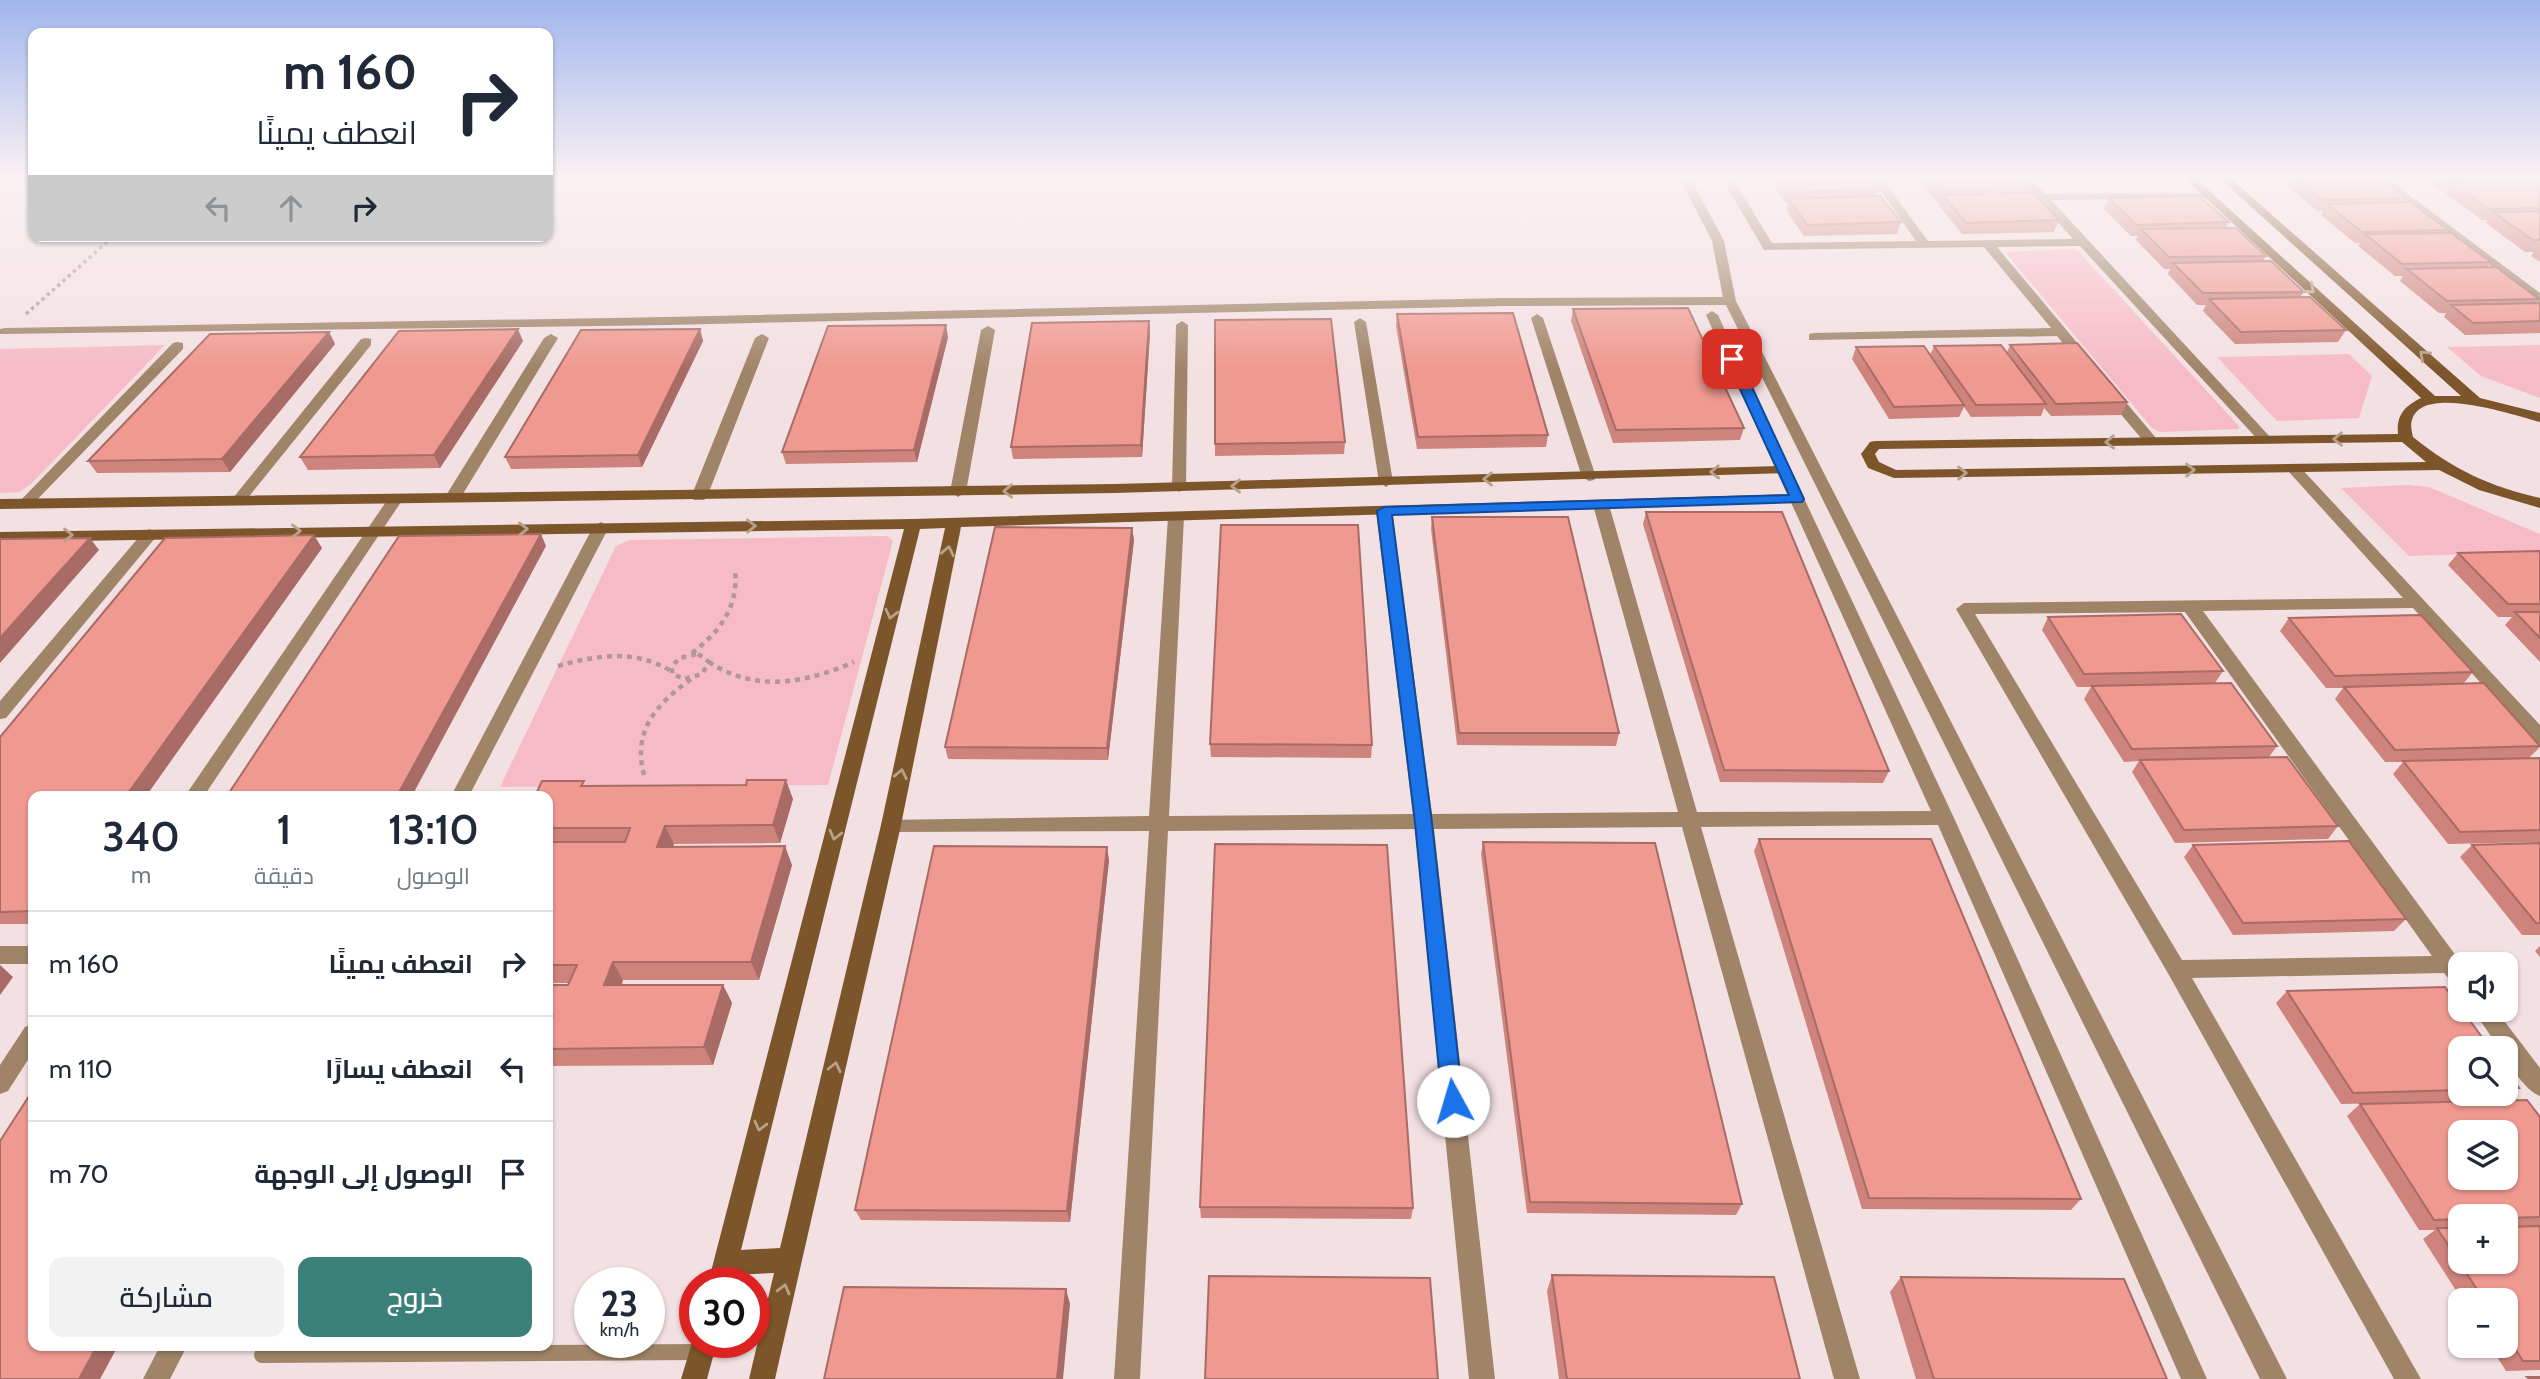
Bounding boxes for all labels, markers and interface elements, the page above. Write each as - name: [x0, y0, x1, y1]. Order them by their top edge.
- text: 160 m: [283, 42, 417, 101]
- icon: right: [441, 56, 532, 147]
- text: انعطف يمينًا: [256, 113, 417, 152]
- icon: left: [199, 189, 237, 227]
- icon: ahead: [272, 189, 310, 227]
- icon: right: [345, 189, 383, 227]
- one-way arrow: [2302, 281, 2315, 293]
- pin: [1702, 329, 1762, 389]
- icon: arrive: [1713, 340, 1751, 378]
- one-way arrow: [2419, 351, 2432, 363]
- one-way arrow: [2332, 431, 2343, 446]
- one-way arrow: [2105, 434, 2116, 449]
- one-way arrow: [2185, 462, 2196, 478]
- one-way arrow: [1709, 465, 1720, 480]
- one-way arrow: [1958, 465, 1968, 481]
- one-way arrow: [1482, 472, 1493, 487]
- one-way arrow: [1230, 478, 1241, 494]
- one-way arrow: [1003, 483, 1014, 498]
- one-way arrow: [746, 518, 756, 534]
- one-way arrow: [518, 521, 529, 537]
- one-way arrow: [291, 523, 301, 539]
- one-way arrow: [63, 527, 74, 543]
- one-way arrow: [940, 545, 955, 557]
- one-way arrow: [885, 608, 899, 620]
- one-way arrow: [893, 768, 908, 780]
- text: 1: [276, 803, 291, 855]
- text: 13:10: [388, 803, 479, 855]
- text: 340: [102, 810, 180, 862]
- one-way arrow: [829, 829, 843, 841]
- text: m: [131, 861, 151, 889]
- text: دقيقة: [254, 862, 314, 890]
- text: الوصول: [397, 862, 470, 890]
- icon: right: [494, 945, 532, 983]
- text: 160 m: [49, 948, 119, 980]
- text: انعطف يمينًا: [329, 948, 473, 980]
- map controls: [2448, 952, 2518, 1358]
- button: sound: [2448, 952, 2518, 1022]
- button: search: [2448, 1036, 2518, 1106]
- icon: left: [494, 1050, 532, 1088]
- text: 110 m: [49, 1053, 113, 1085]
- text: انعطف يسارًا: [325, 1053, 473, 1085]
- one-way arrow: [827, 1061, 841, 1073]
- position arrow: [1416, 1064, 1490, 1138]
- one-way arrow: [754, 1120, 768, 1132]
- button: layers: [2448, 1120, 2518, 1190]
- icon: arrive: [494, 1155, 532, 1193]
- text: 70 m: [49, 1158, 109, 1190]
- text: الوصول إلى الوجهة: [254, 1158, 473, 1190]
- button: +: [2448, 1204, 2518, 1274]
- button: مشاركة: [49, 1257, 284, 1337]
- button: خروج: [298, 1257, 532, 1337]
- speed limit sign: 30: [679, 1267, 770, 1358]
- text: 23: [601, 1282, 638, 1325]
- one-way arrow: [776, 1283, 790, 1295]
- button: −: [2448, 1288, 2518, 1358]
- text: km/h: [600, 1319, 639, 1341]

